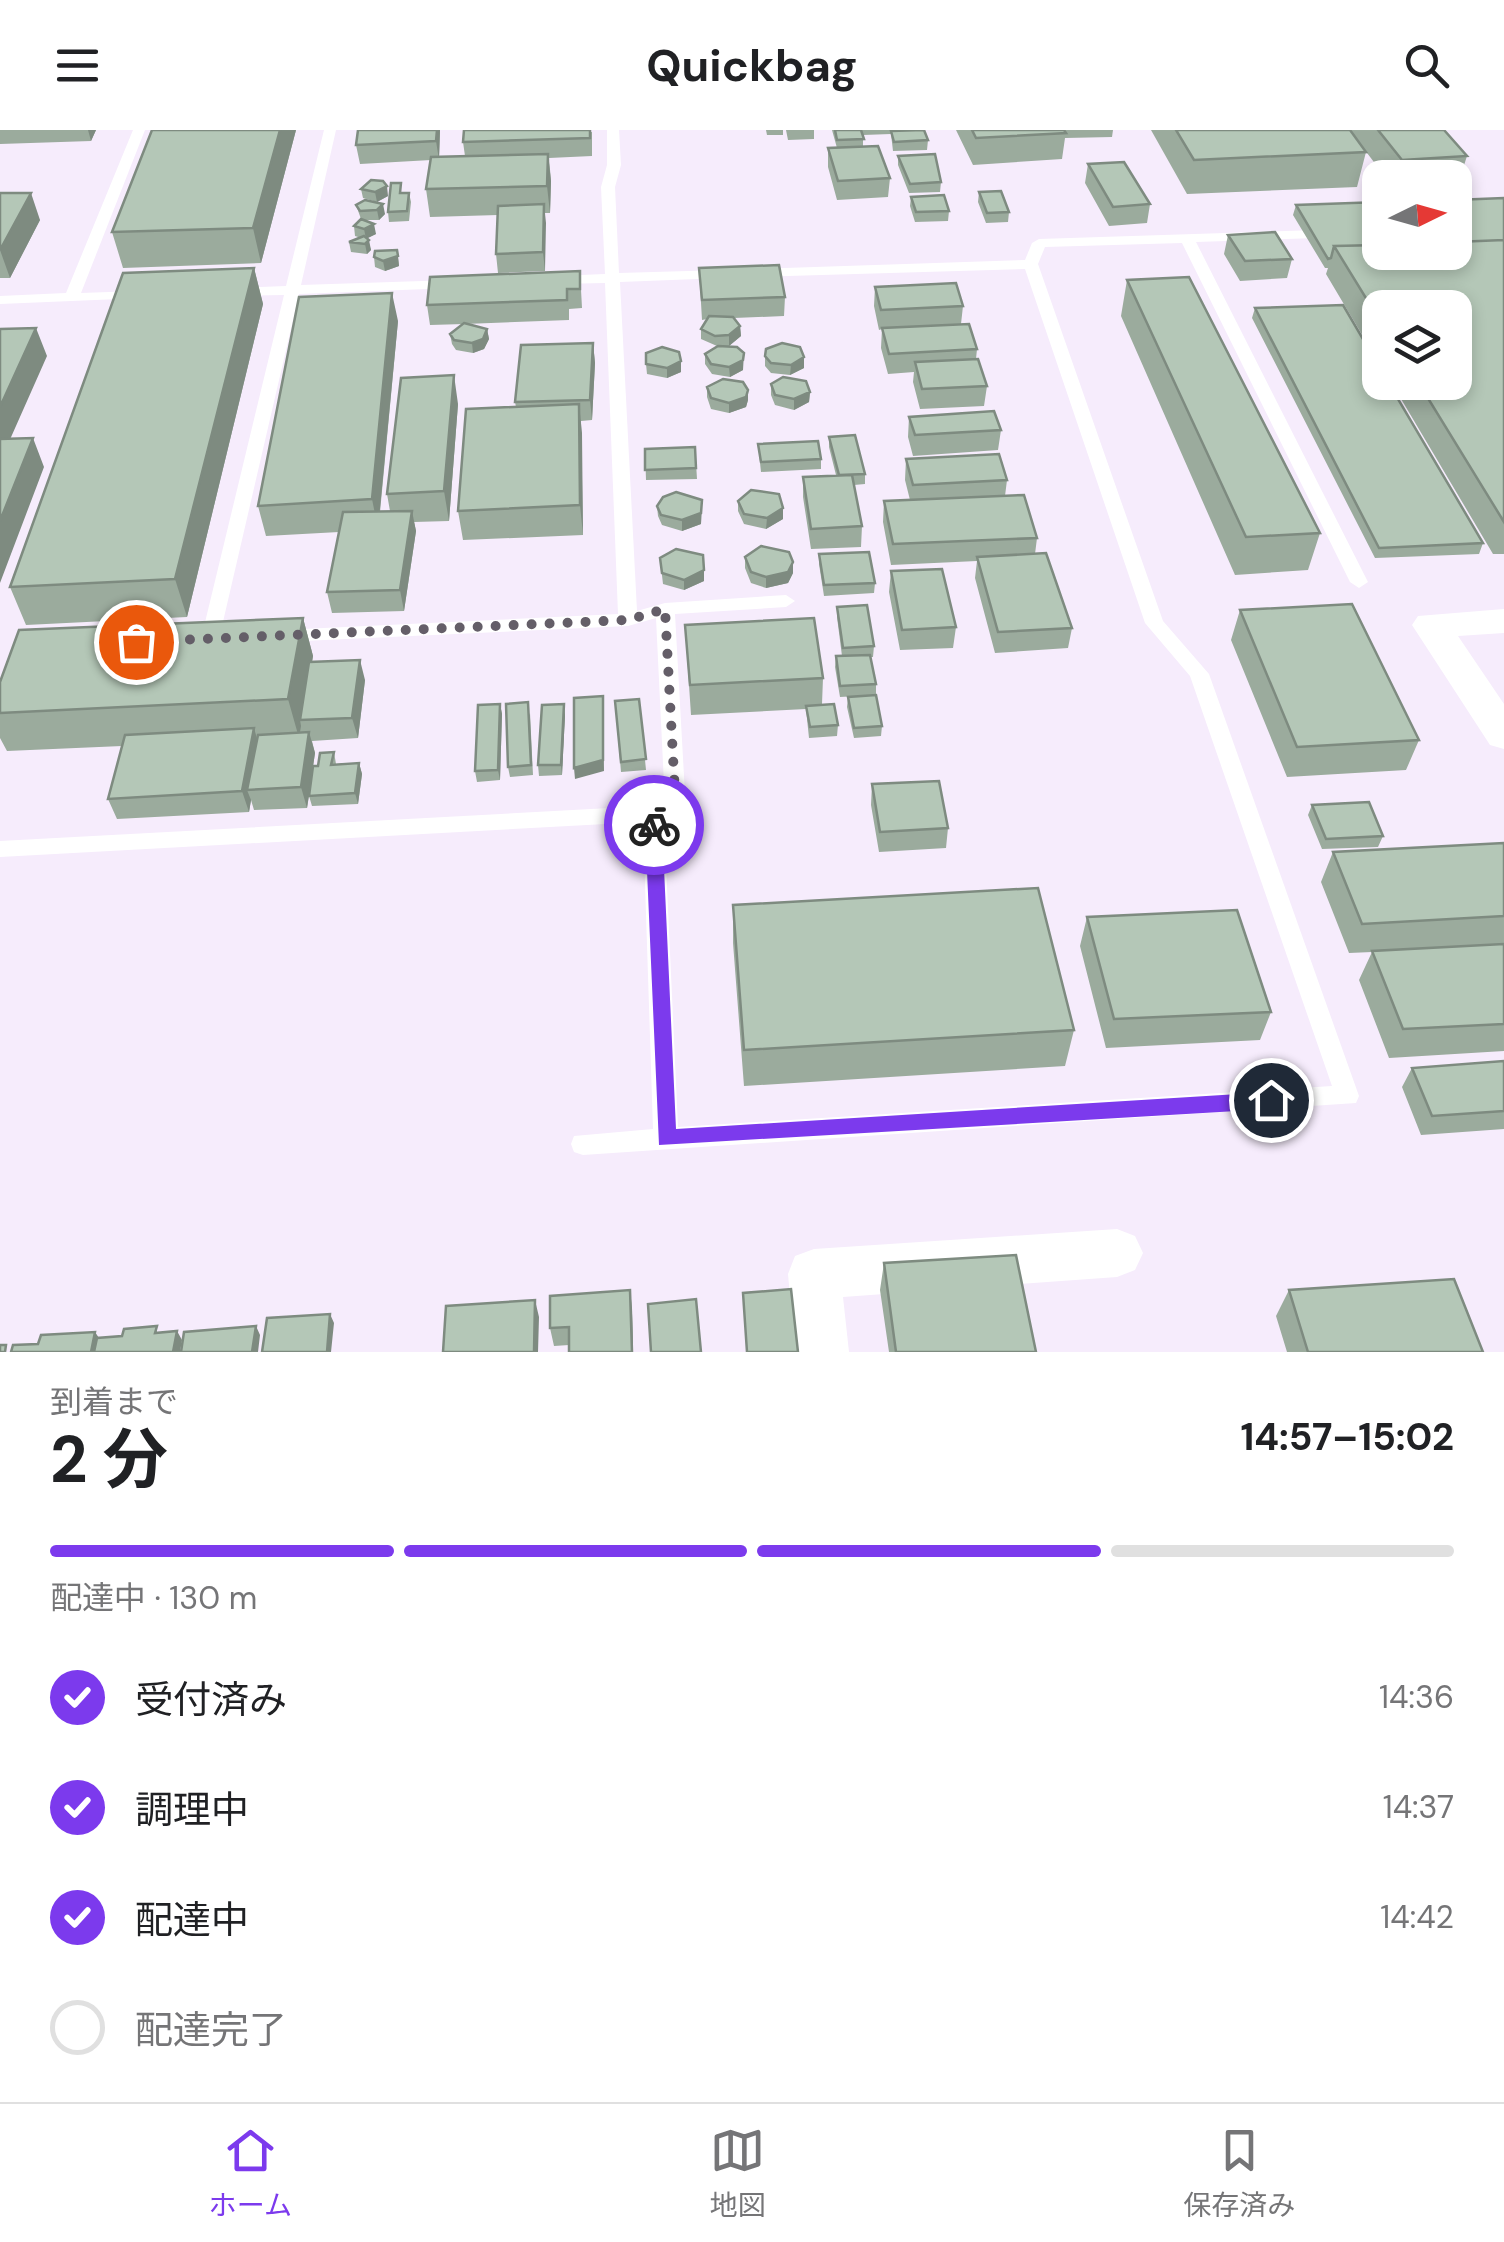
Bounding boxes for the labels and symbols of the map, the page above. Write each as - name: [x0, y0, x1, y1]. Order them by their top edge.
- north arrow: [1362, 160, 1472, 270]
- pin: [94, 600, 179, 685]
- courier: [604, 775, 704, 875]
- pin: [1229, 1058, 1314, 1143]

